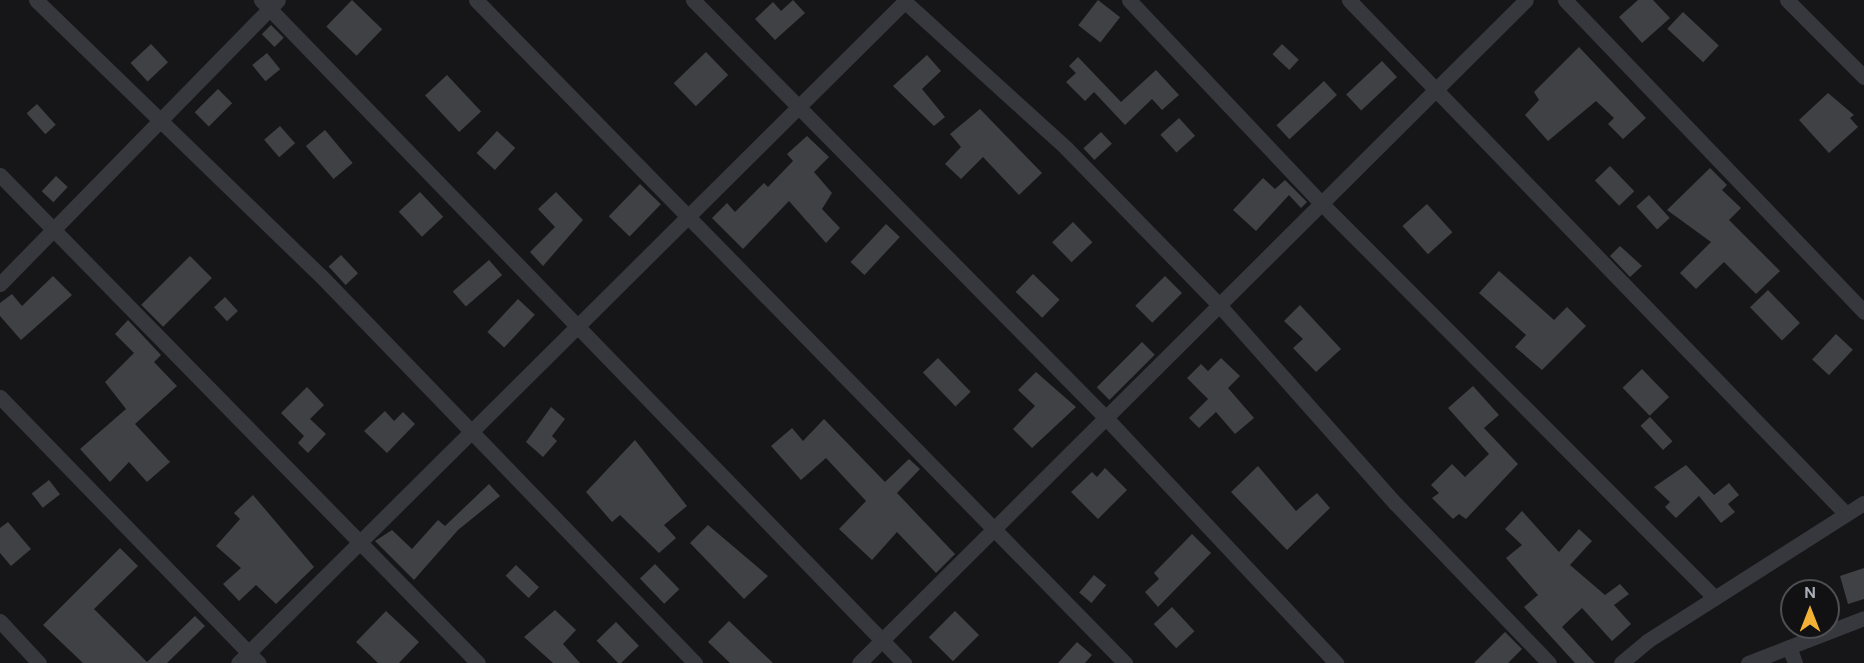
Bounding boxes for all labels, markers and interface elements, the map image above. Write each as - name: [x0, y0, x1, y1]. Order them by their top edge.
- north arrow: [1780, 579, 1840, 639]
- text: N: [1804, 582, 1816, 603]

